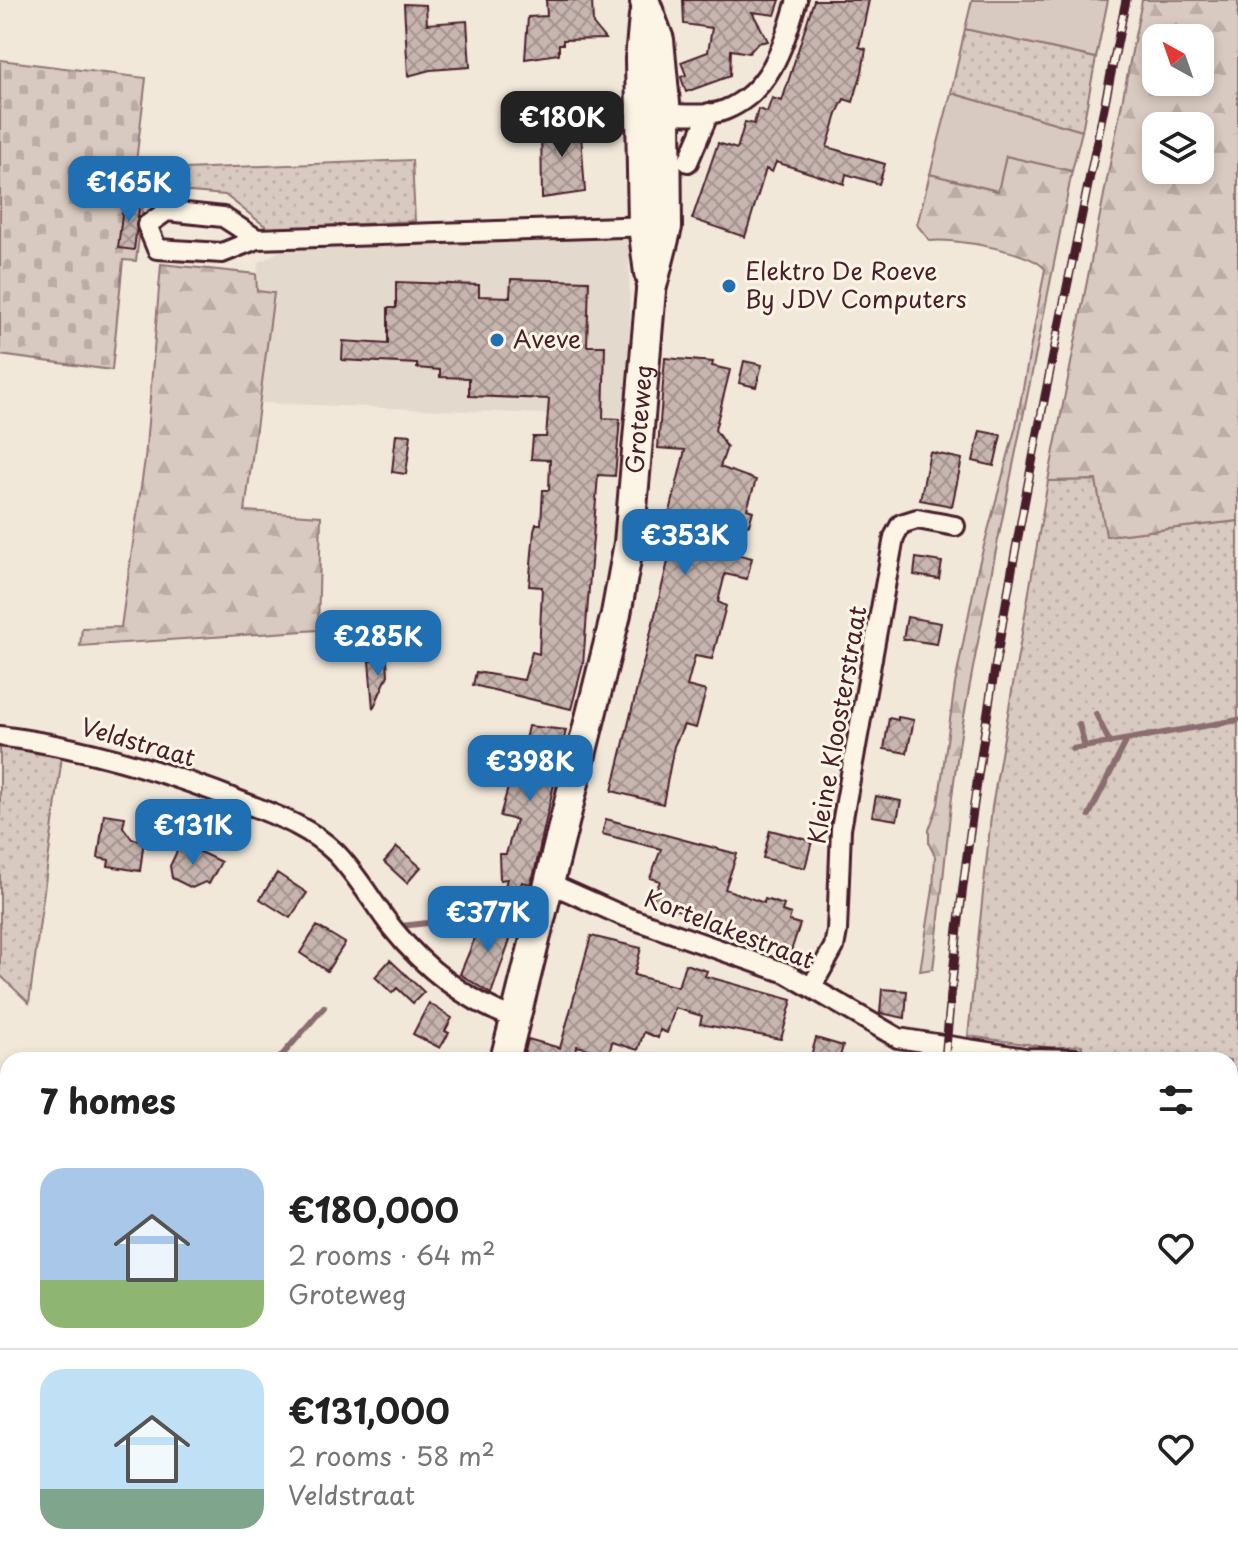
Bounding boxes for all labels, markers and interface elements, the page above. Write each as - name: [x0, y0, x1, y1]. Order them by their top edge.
- north arrow: [1142, 24, 1214, 96]
- map controls: [1142, 24, 1214, 184]
- pin: €180K: [506, 91, 618, 159]
- text: €180K: [519, 97, 605, 136]
- button: layers: [1142, 112, 1214, 184]
- pin: €165K: [73, 156, 185, 224]
- text: €165K: [86, 162, 172, 201]
- place label: Elektro De Roeve By JDV Computers: [745, 252, 967, 316]
- marker: Elektro De Roeve By JDV Computers: [720, 277, 738, 295]
- place label: Aveve: [513, 320, 581, 356]
- marker: Aveve: [488, 331, 506, 349]
- street label: Groteweg: [615, 363, 660, 475]
- pin: €353K: [629, 509, 741, 577]
- text: €353K: [640, 515, 730, 554]
- street label: Kleine Kloosterstraat: [797, 603, 875, 847]
- pin: €285K: [322, 610, 434, 678]
- text: €285K: [333, 616, 423, 655]
- street label: Veldstraat: [77, 708, 200, 775]
- pin: €398K: [474, 735, 586, 803]
- text: €398K: [486, 741, 574, 780]
- pin: €131K: [137, 799, 249, 867]
- text: €131K: [153, 805, 233, 844]
- street label: Kortelakestraat: [640, 879, 820, 977]
- pin: €377K: [432, 886, 544, 954]
- text: €377K: [446, 892, 530, 931]
- text: 7 homes: [40, 1074, 176, 1126]
- icon: filters: [1154, 1078, 1198, 1122]
- text: €180,000: [288, 1183, 459, 1235]
- icon: home: [104, 1200, 200, 1296]
- icon: heart: [1154, 1226, 1198, 1270]
- text: 2 rooms · 64 m²: [288, 1235, 496, 1274]
- text: Groteweg: [288, 1274, 407, 1313]
- text: €131,000: [288, 1384, 450, 1436]
- icon: home: [104, 1401, 200, 1497]
- icon: heart: [1154, 1427, 1198, 1471]
- text: 2 rooms · 58 m²: [288, 1436, 495, 1475]
- text: Veldstraat: [288, 1475, 415, 1514]

